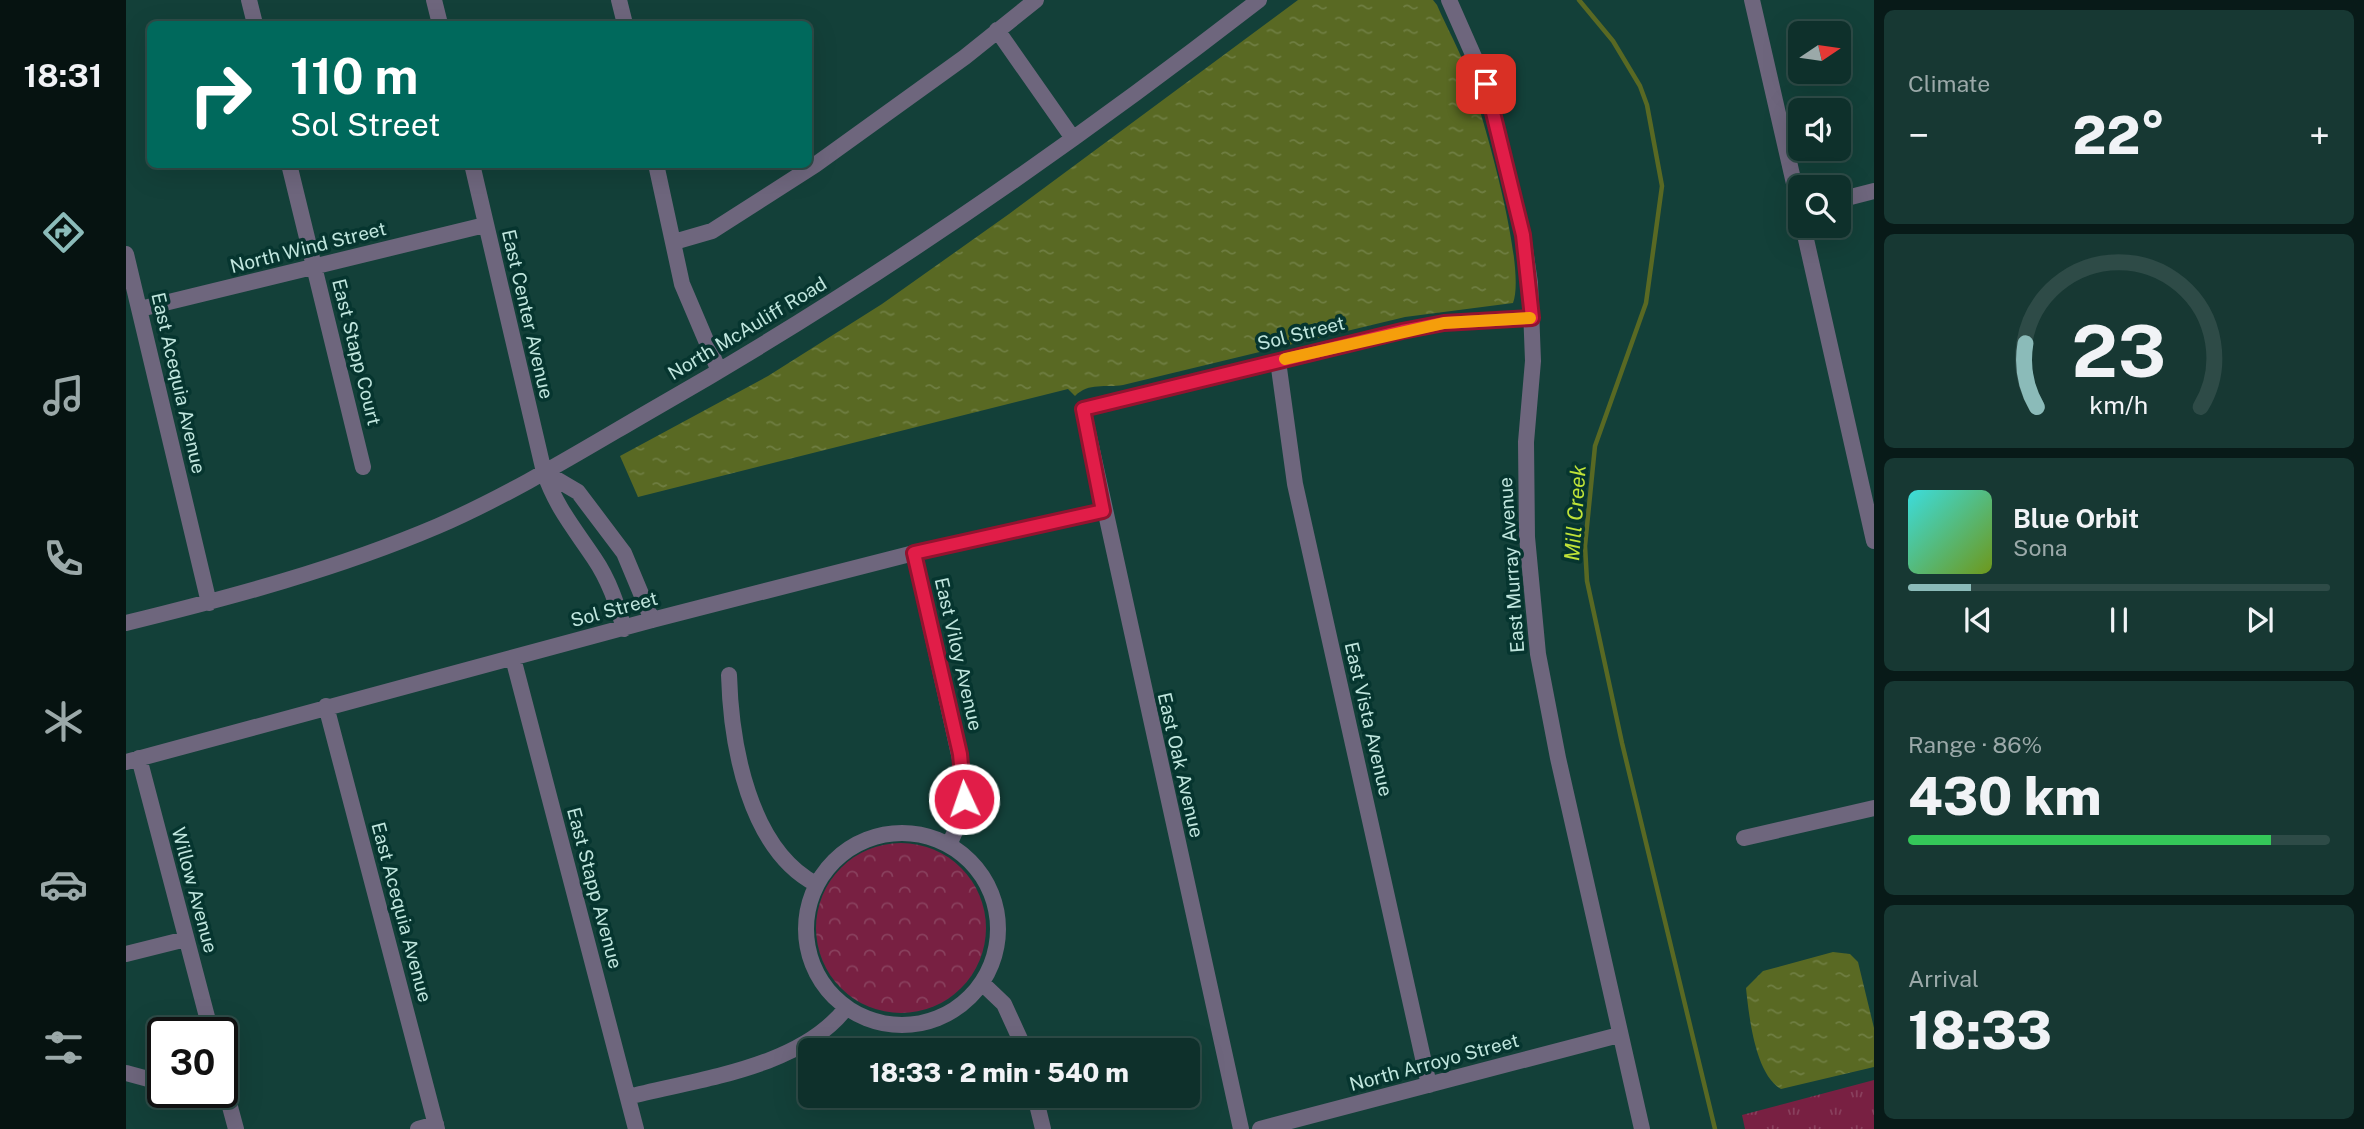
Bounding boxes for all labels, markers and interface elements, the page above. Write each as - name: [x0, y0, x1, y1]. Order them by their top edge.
- north arrow: [1788, 21, 1852, 84]
- map controls: [1788, 21, 1851, 238]
- text: 110 m: [290, 47, 418, 105]
- icon: right: [175, 49, 266, 140]
- pin: [1456, 54, 1516, 114]
- text: 18:31: [24, 57, 102, 94]
- icon: arrive: [1467, 65, 1505, 103]
- text: Climate: [1908, 70, 1990, 97]
- button: sound: [1788, 98, 1851, 161]
- text: 22°: [2073, 105, 2165, 166]
- text: Sol Street: [290, 106, 440, 143]
- text: −: [1908, 113, 1929, 158]
- text: +: [2309, 113, 2330, 158]
- button: search: [1788, 175, 1851, 238]
- icon: directions: [39, 208, 88, 257]
- street label: North Wind Street: [228, 217, 388, 277]
- street label: East Center Avenue: [498, 227, 558, 401]
- street label: North McAuliff Road: [664, 272, 830, 384]
- street label: East Stapp Court: [328, 276, 386, 428]
- street label: East Acequia Avenue: [147, 290, 211, 476]
- text: 23: [2072, 308, 2166, 393]
- street label: Sol Street: [1255, 312, 1347, 354]
- icon: music: [39, 371, 88, 420]
- text: km/h: [2090, 389, 2148, 419]
- water label: Mill Creek: [1559, 463, 1591, 562]
- street label: East Murray Avenue: [1494, 476, 1528, 654]
- text: Blue Orbit: [2013, 503, 2139, 534]
- icon: phone: [39, 534, 88, 583]
- text: Sona: [2013, 534, 2067, 561]
- street label: East Viloy Avenue: [931, 575, 987, 733]
- street label: Sol Street: [568, 587, 660, 631]
- icon: previous: [1959, 601, 1997, 639]
- icon: pause: [2100, 601, 2138, 639]
- icon: next: [2241, 601, 2279, 639]
- street label: East Vista Avenue: [1341, 640, 1397, 798]
- street label: East Oak Avenue: [1154, 690, 1208, 840]
- icon: climate: [39, 697, 88, 746]
- text: Range · 86%: [1908, 731, 2042, 758]
- position arrow: [927, 762, 1001, 836]
- text: 430 km: [1908, 766, 2102, 827]
- street label: East Stapp Avenue: [563, 805, 627, 971]
- street label: East Acequia Avenue: [367, 820, 437, 1004]
- street label: Willow Avenue: [168, 825, 222, 955]
- icon: car: [39, 860, 88, 909]
- text: Arrival: [1908, 965, 1979, 992]
- text: 18:33: [1908, 1000, 2052, 1061]
- speed limit sign: 30: [147, 1017, 238, 1108]
- icon: filters: [39, 1023, 88, 1072]
- street label: North Arroyo Street: [1347, 1029, 1521, 1095]
- text: 18:33 · 2 min · 540 m: [869, 1057, 1129, 1088]

